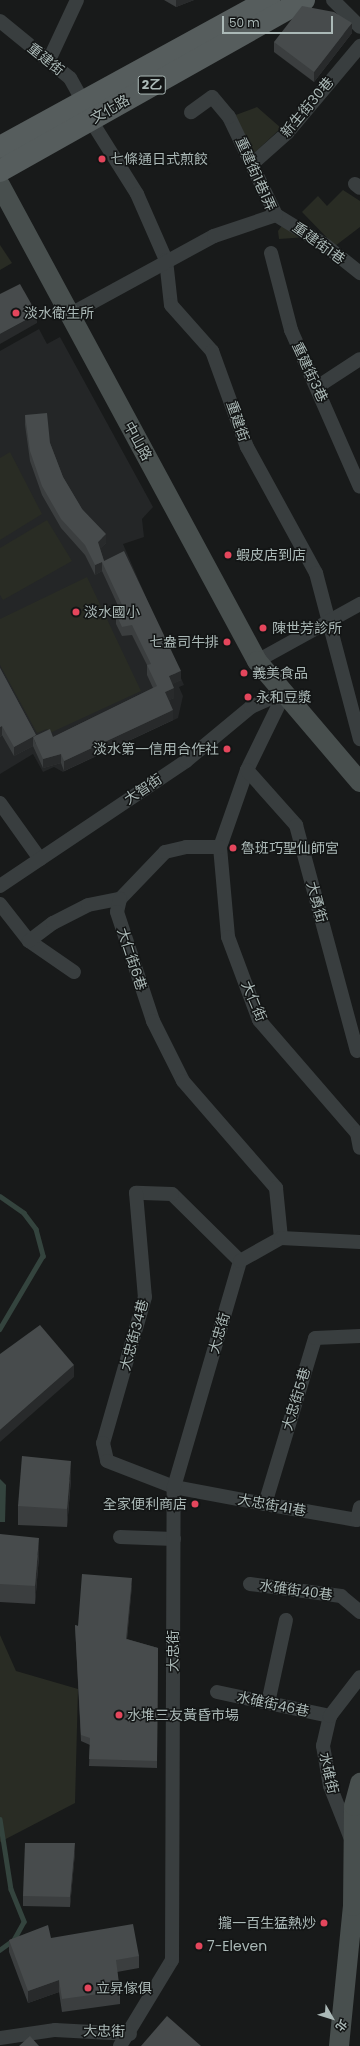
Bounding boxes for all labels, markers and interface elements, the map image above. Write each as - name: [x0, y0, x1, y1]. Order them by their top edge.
- scale bar: [224, 8, 335, 34]
- text: 50 m: [229, 14, 260, 31]
- street label: 重建街: [24, 39, 68, 79]
- road number: 2乙: [137, 74, 167, 96]
- street label: 新生街30巷: [277, 74, 337, 140]
- street label: 文化路: [88, 91, 132, 127]
- street label: 重建街1巷1弄: [232, 135, 280, 213]
- place label: 七條通日式煎餃: [110, 151, 208, 167]
- marker: 七條通日式煎餃: [97, 154, 107, 164]
- street label: 重建街1巷: [290, 218, 348, 268]
- place label: 淡水衛生所: [24, 305, 94, 321]
- marker: 淡水衛生所: [11, 308, 21, 318]
- street label: 重建街3巷: [289, 339, 331, 405]
- street label: 重建街: [223, 398, 253, 444]
- street label: 中山路: [120, 419, 156, 463]
- place label: 蝦皮店到店: [236, 547, 306, 563]
- marker: 蝦皮店到店: [223, 550, 233, 560]
- place label: 淡水國小: [84, 604, 140, 620]
- marker: 淡水國小: [71, 607, 81, 617]
- place label: 陳世芳診所: [272, 620, 342, 636]
- marker: 陳世芳診所: [257, 622, 269, 634]
- place label: 七盎司牛排: [149, 634, 219, 650]
- marker: 七盎司牛排: [222, 637, 232, 647]
- place label: 義美食品: [252, 665, 308, 681]
- marker: 義美食品: [239, 668, 249, 678]
- place label: 永和豆漿: [256, 689, 312, 705]
- marker: 永和豆漿: [243, 692, 253, 702]
- place label: 淡水第一信用合作社: [93, 741, 219, 757]
- marker: 淡水第一信用合作社: [222, 744, 232, 754]
- street label: 大智街: [121, 770, 165, 808]
- place label: 魯班巧聖仙師宮: [241, 840, 339, 856]
- marker: 魯班巧聖仙師宮: [228, 843, 238, 853]
- street label: 大勇街: [303, 880, 331, 924]
- street label: 大仁街6巷: [114, 926, 150, 992]
- street label: 大仁街: [238, 978, 270, 1024]
- street label: 大忠街34巷: [116, 1298, 152, 1372]
- street label: 大忠街: [205, 1310, 233, 1356]
- street label: 大忠街5巷: [278, 1366, 314, 1432]
- street label: 大忠街41巷: [236, 1491, 308, 1519]
- place label: 全家便利商店: [103, 1496, 187, 1512]
- marker: 全家便利商店: [190, 1499, 200, 1509]
- street label: 水碓街40巷: [258, 1577, 334, 1603]
- street label: 大忠街: [165, 1630, 181, 1672]
- street label: 水碓街46巷: [235, 1688, 311, 1720]
- place label: 水堆三友黃昏市場: [127, 1707, 239, 1723]
- marker: 水堆三友黃昏市場: [114, 1710, 124, 1720]
- street label: 水碓街: [316, 1751, 342, 1795]
- place label: 攏一百生猛熱炒: [218, 1915, 316, 1931]
- marker: 攏一百生猛熱炒: [319, 1918, 329, 1928]
- place label: 7-Eleven: [207, 1938, 267, 1954]
- marker: 7-Eleven: [194, 1941, 204, 1951]
- place label: 立昇傢俱: [96, 1980, 152, 1996]
- marker: 立昇傢俱: [83, 1983, 93, 1993]
- north arrow: [312, 1998, 352, 2038]
- text: 北: [332, 2016, 351, 2035]
- street label: 大忠街: [83, 2022, 125, 2040]

